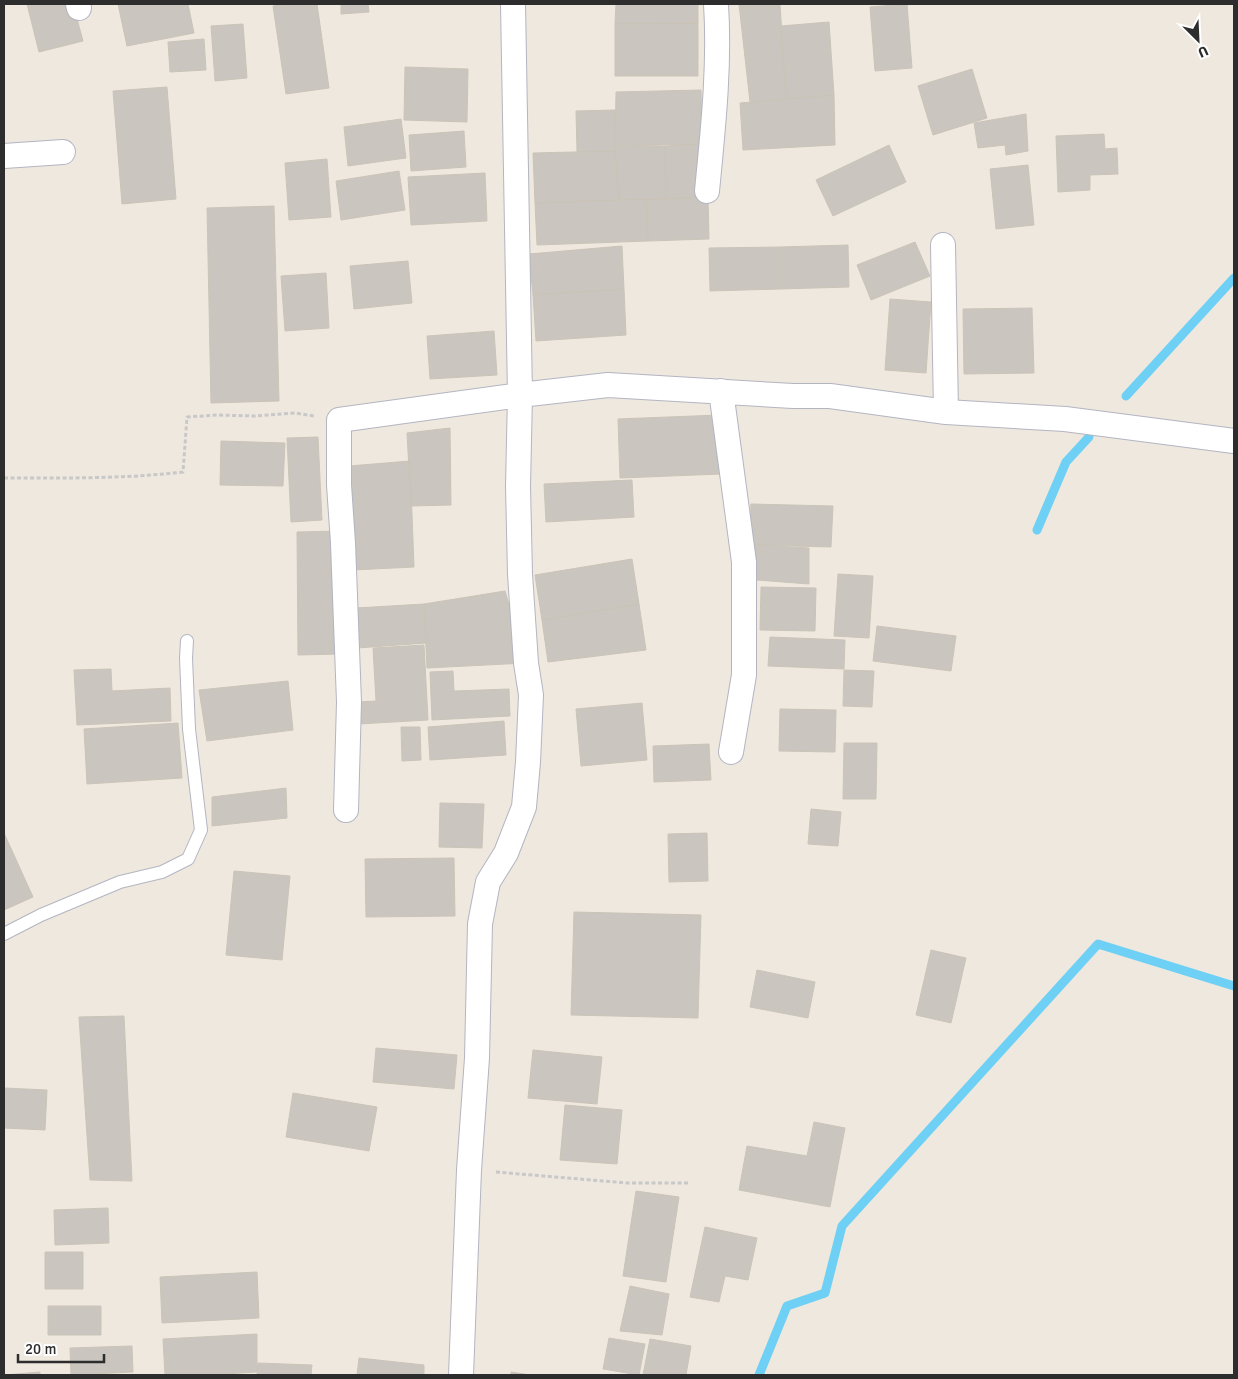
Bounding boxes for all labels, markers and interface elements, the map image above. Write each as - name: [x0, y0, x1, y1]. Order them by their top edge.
- north arrow: [1173, 15, 1223, 65]
- text: U: [1195, 42, 1211, 61]
- scale bar: [18, 1332, 104, 1364]
- text: 20 m: [25, 1340, 56, 1358]

